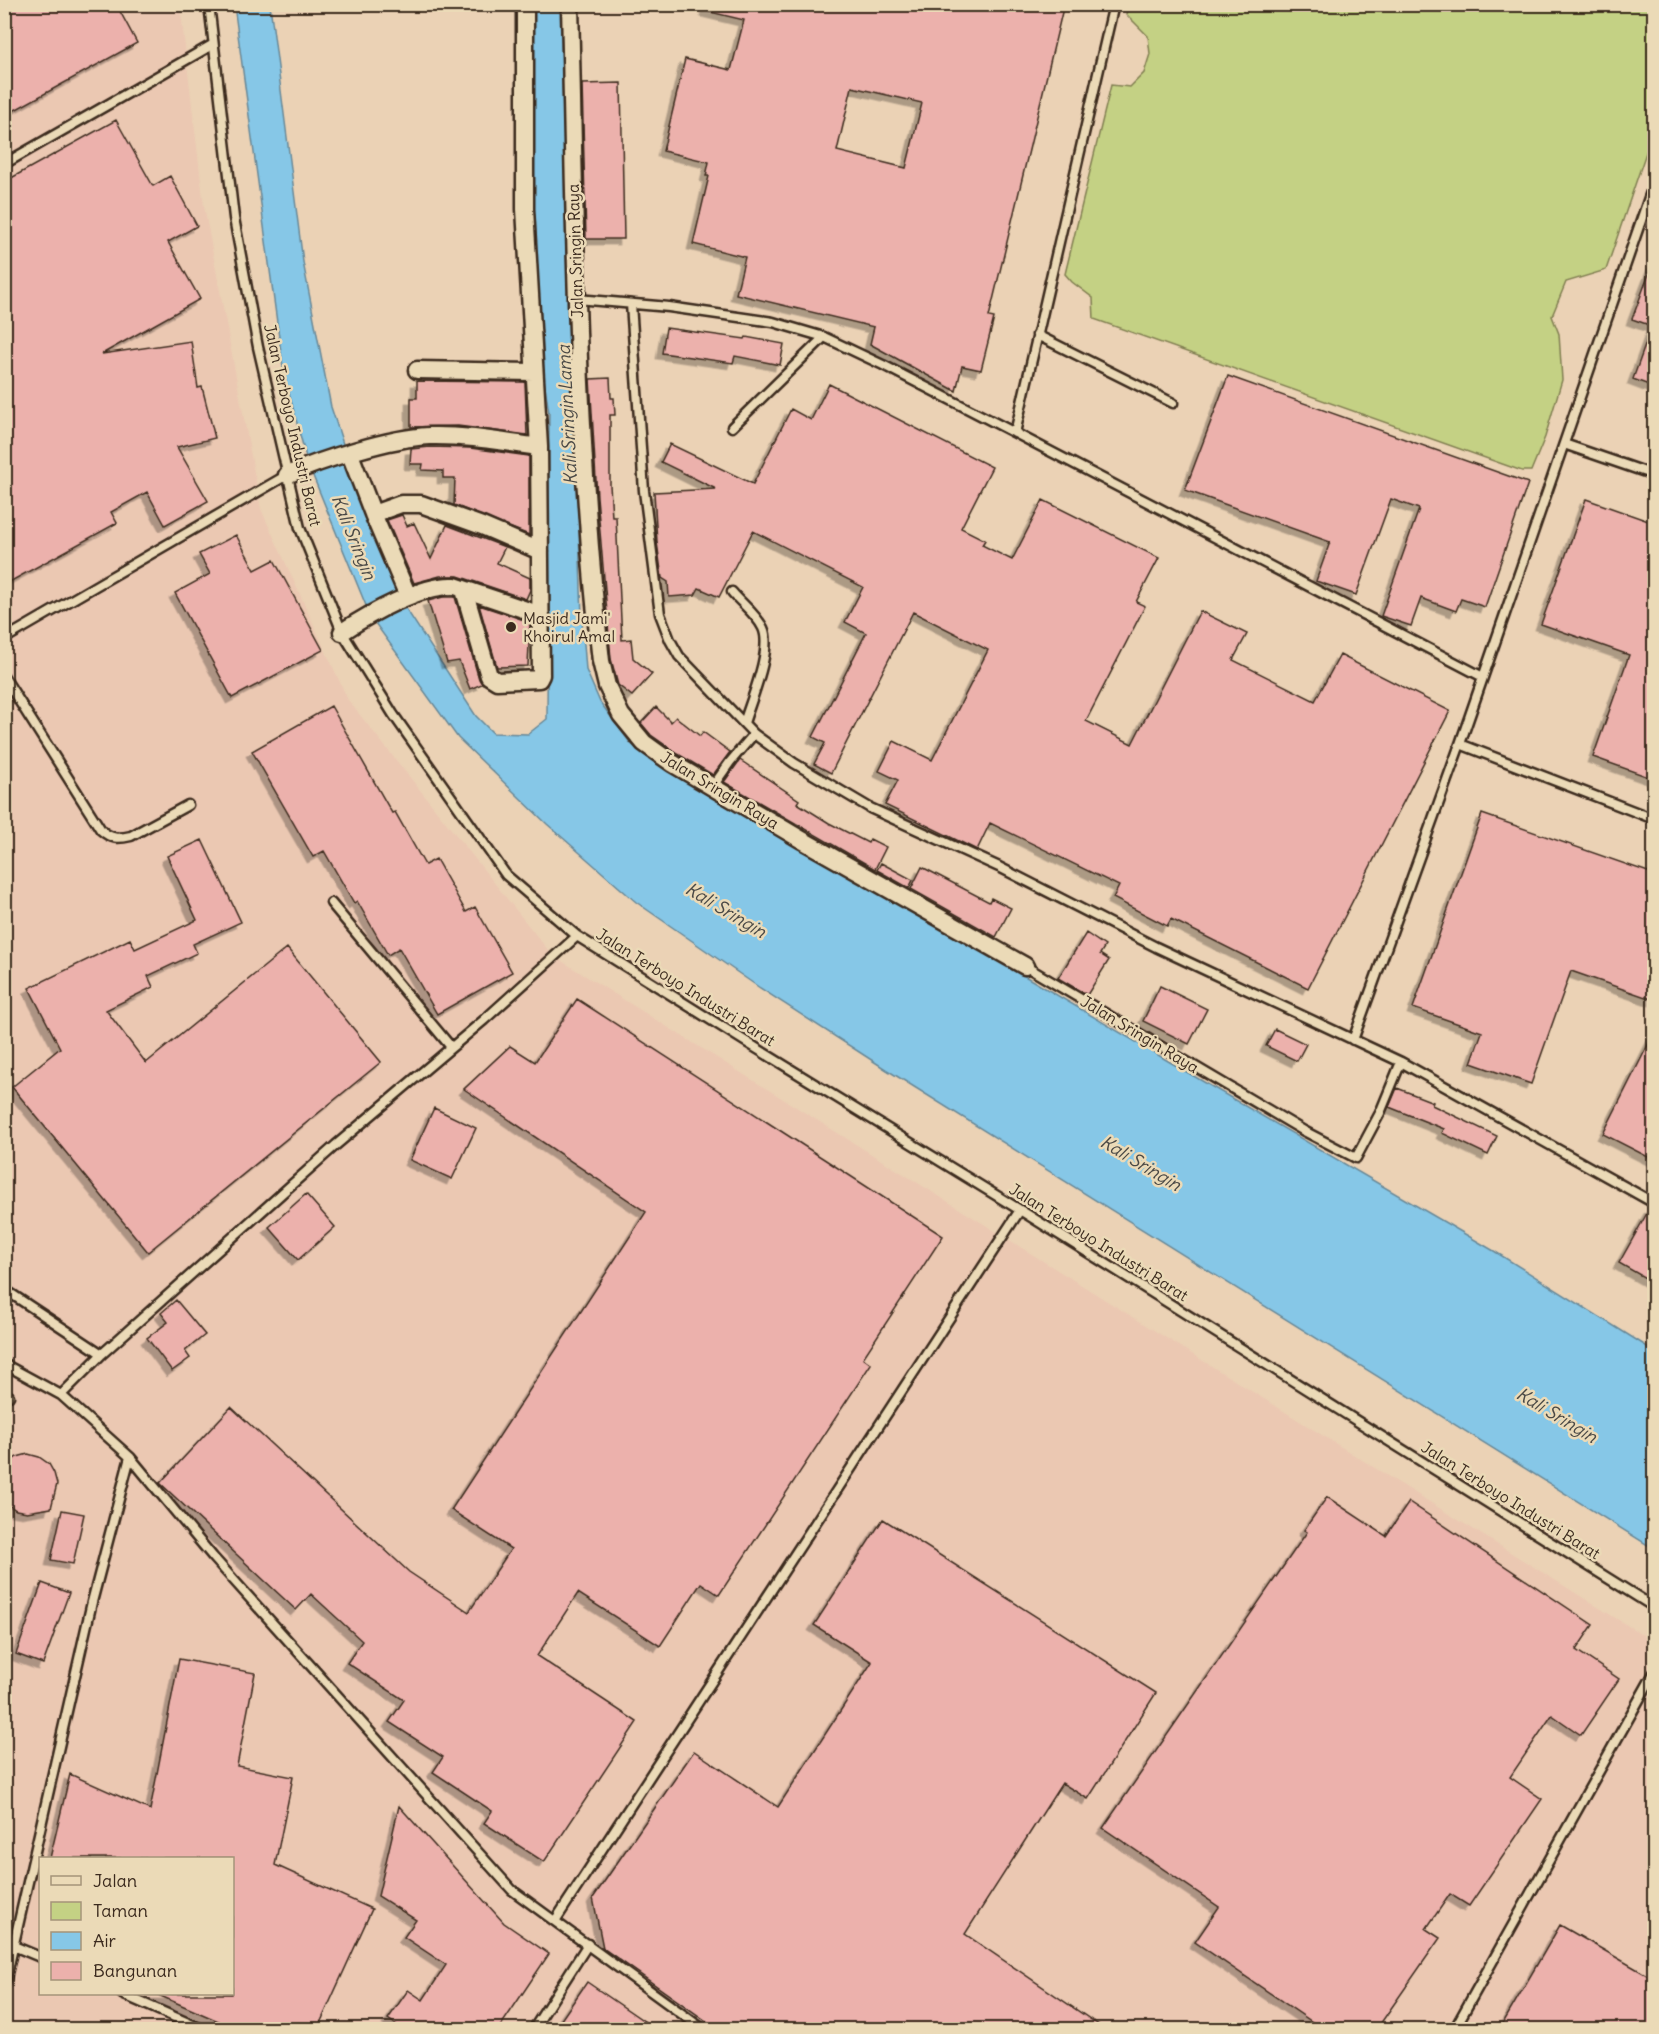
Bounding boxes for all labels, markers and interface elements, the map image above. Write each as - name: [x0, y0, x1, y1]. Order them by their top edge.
- street label: Jalan Sringin Raya: [563, 184, 587, 318]
- street label: Jalan Terboyo Industri Barat: [260, 322, 326, 529]
- water label: Kali Sringin Lama: [552, 343, 582, 486]
- water label: Kali Sringin: [326, 491, 382, 584]
- place label: Masjid Jami' Khoirul Amal: [523, 608, 615, 646]
- marker: Masjid Jami' Khoirul Amal: [504, 620, 518, 634]
- street label: Jalan Sringin Raya: [657, 747, 783, 833]
- water label: Kali Sringin: [682, 877, 771, 943]
- street label: Jalan Terboyo Industri Barat: [593, 924, 780, 1051]
- street label: Jalan Sringin Raya: [1077, 991, 1203, 1077]
- water label: Kali Sringin: [1097, 1130, 1186, 1196]
- street label: Jalan Terboyo Industri Barat: [1006, 1179, 1193, 1306]
- water label: Kali Sringin: [1513, 1382, 1602, 1448]
- street label: Jalan Terboyo Industri Barat: [1418, 1437, 1605, 1564]
- legend: [39, 1857, 234, 1995]
- text: Jalan: [93, 1869, 137, 1892]
- text: Taman: [93, 1899, 148, 1922]
- text: Air: [93, 1929, 117, 1952]
- text: Bangunan: [93, 1959, 177, 1982]

